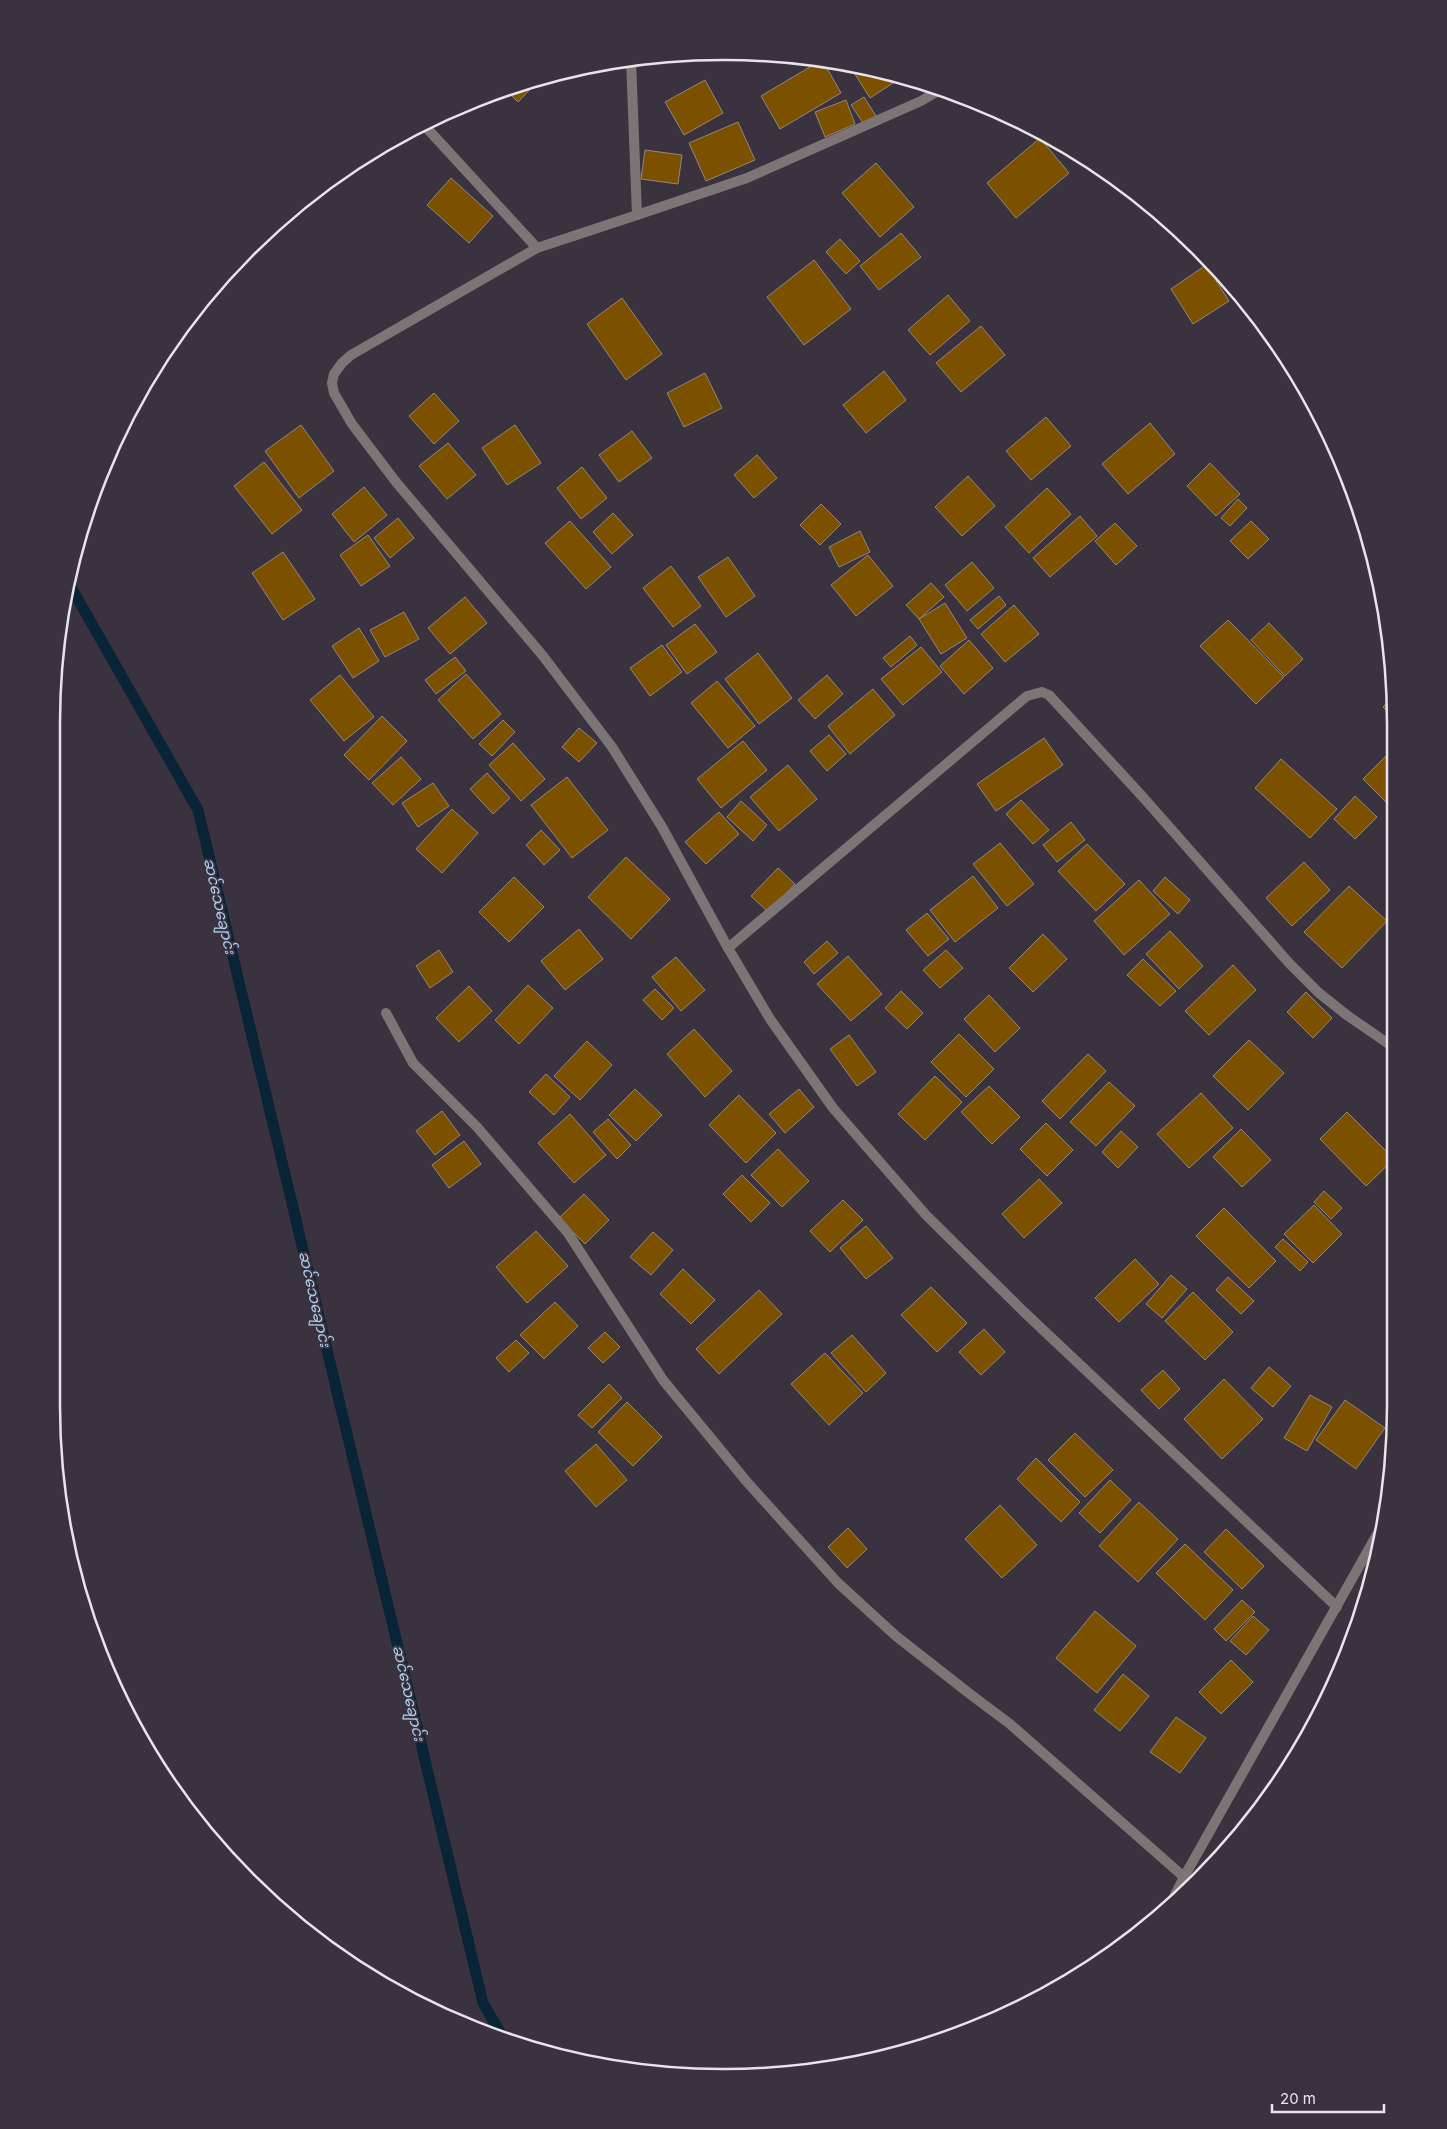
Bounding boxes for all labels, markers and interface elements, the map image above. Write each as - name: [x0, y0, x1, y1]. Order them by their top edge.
- water label: ဆင်သေချောင်း: [197, 856, 241, 957]
- water label: ဆင်သေချောင်း: [292, 1249, 336, 1350]
- water label: ဆင်သေချောင်း: [386, 1643, 430, 1744]
- scale bar: [1272, 2082, 1384, 2114]
- text: 20 m: [1280, 2089, 1316, 2108]

